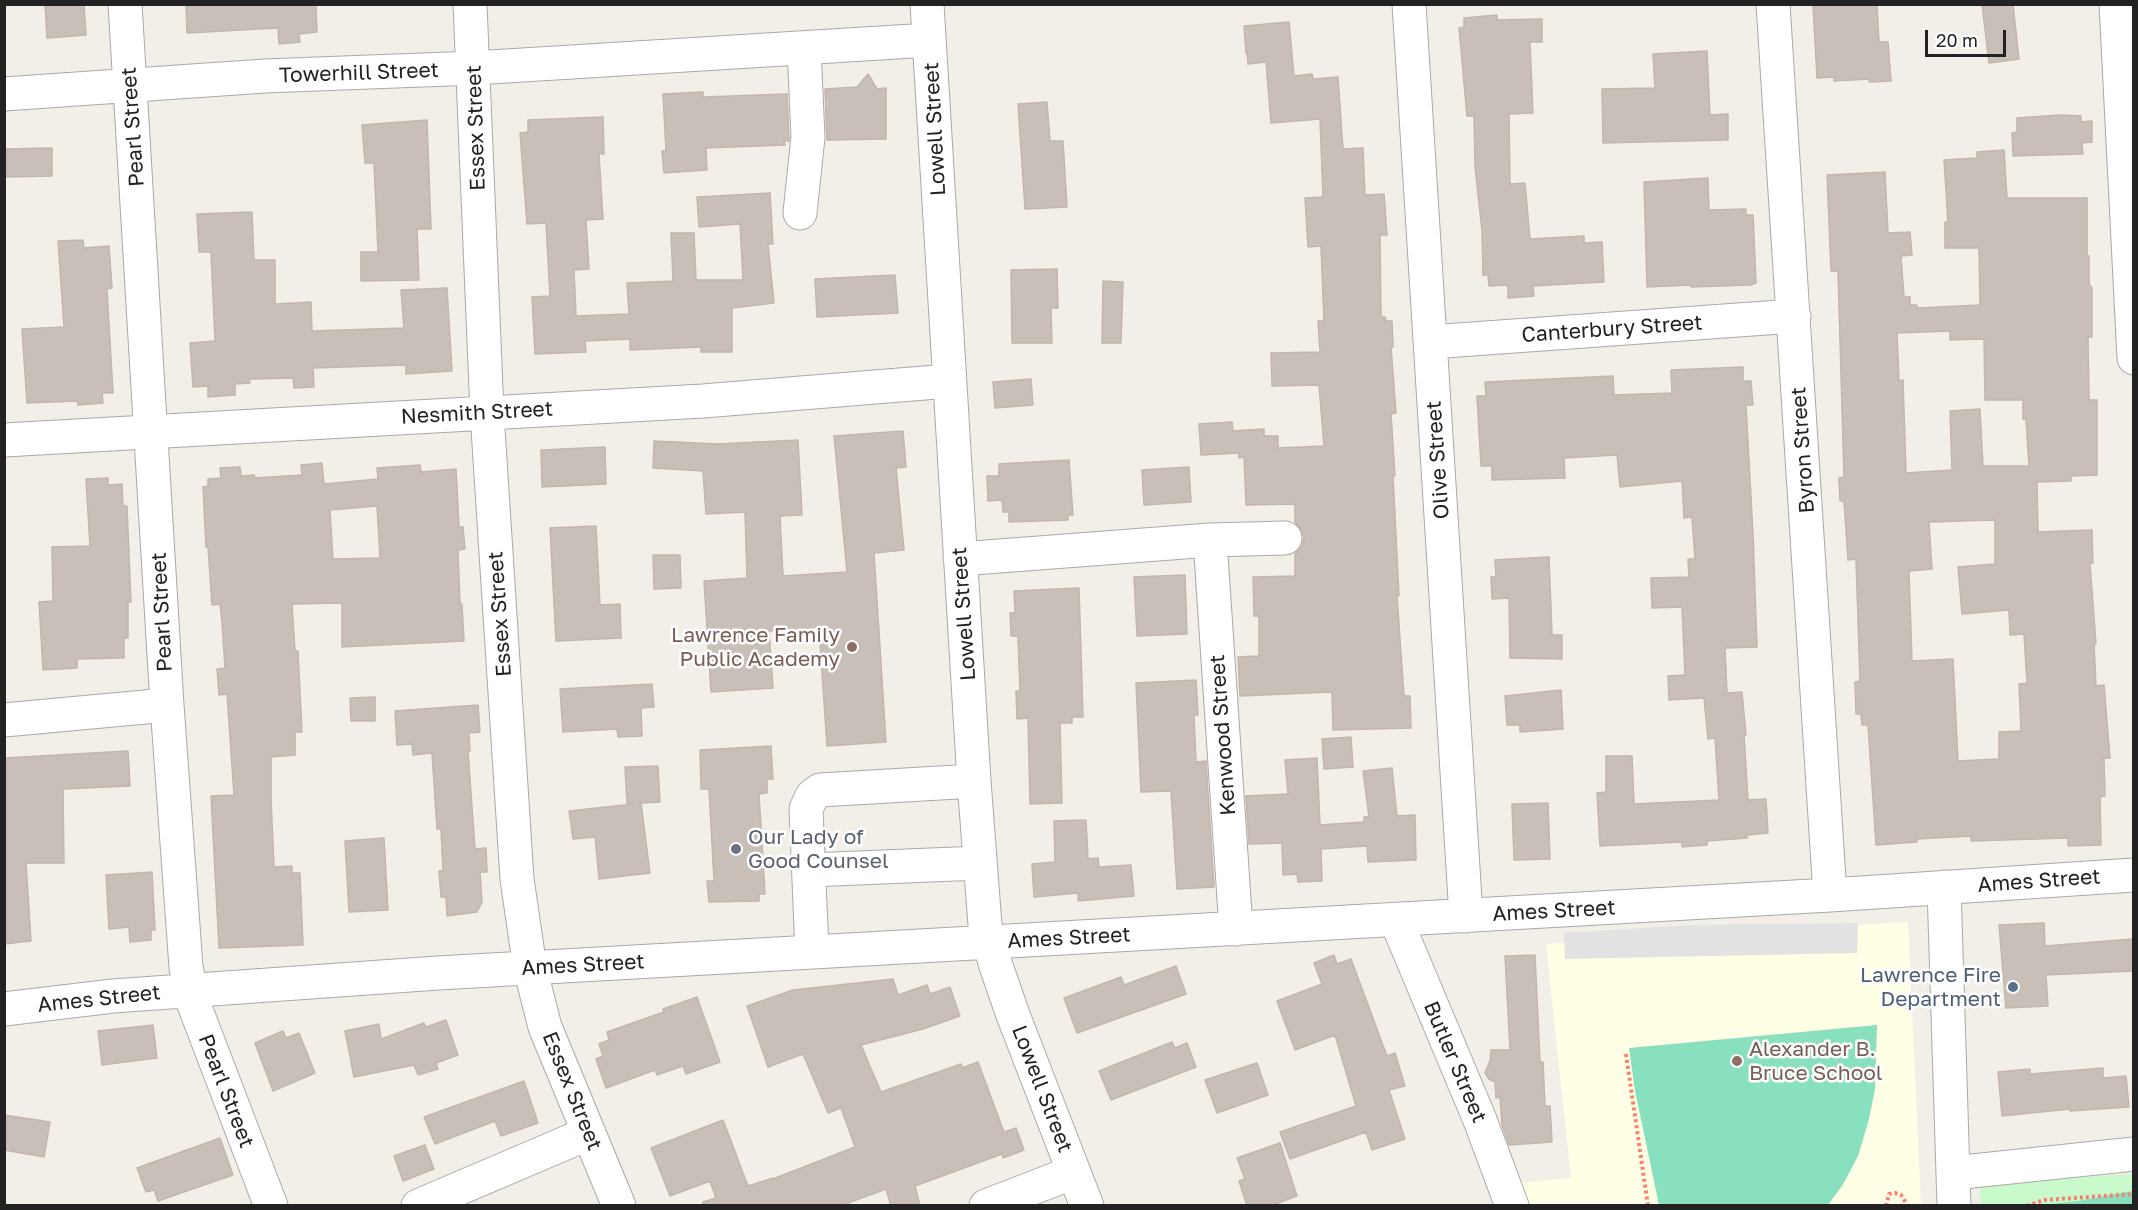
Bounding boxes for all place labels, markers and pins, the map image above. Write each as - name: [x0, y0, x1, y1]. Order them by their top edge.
- place label: Lawrence Family Public Academy: [671, 622, 840, 672]
- marker: Lawrence Family Public Academy: [845, 640, 859, 654]
- place label: Our Lady of Good Counsel: [748, 824, 889, 874]
- marker: Our Lady of Good Counsel: [729, 842, 743, 856]
- place label: Lawrence Fire Department: [1860, 962, 2001, 1012]
- marker: Lawrence Fire Department: [2006, 980, 2020, 994]
- place label: Alexander B. Bruce School: [1749, 1036, 1883, 1086]
- marker: Alexander B. Bruce School: [1730, 1054, 1744, 1068]

